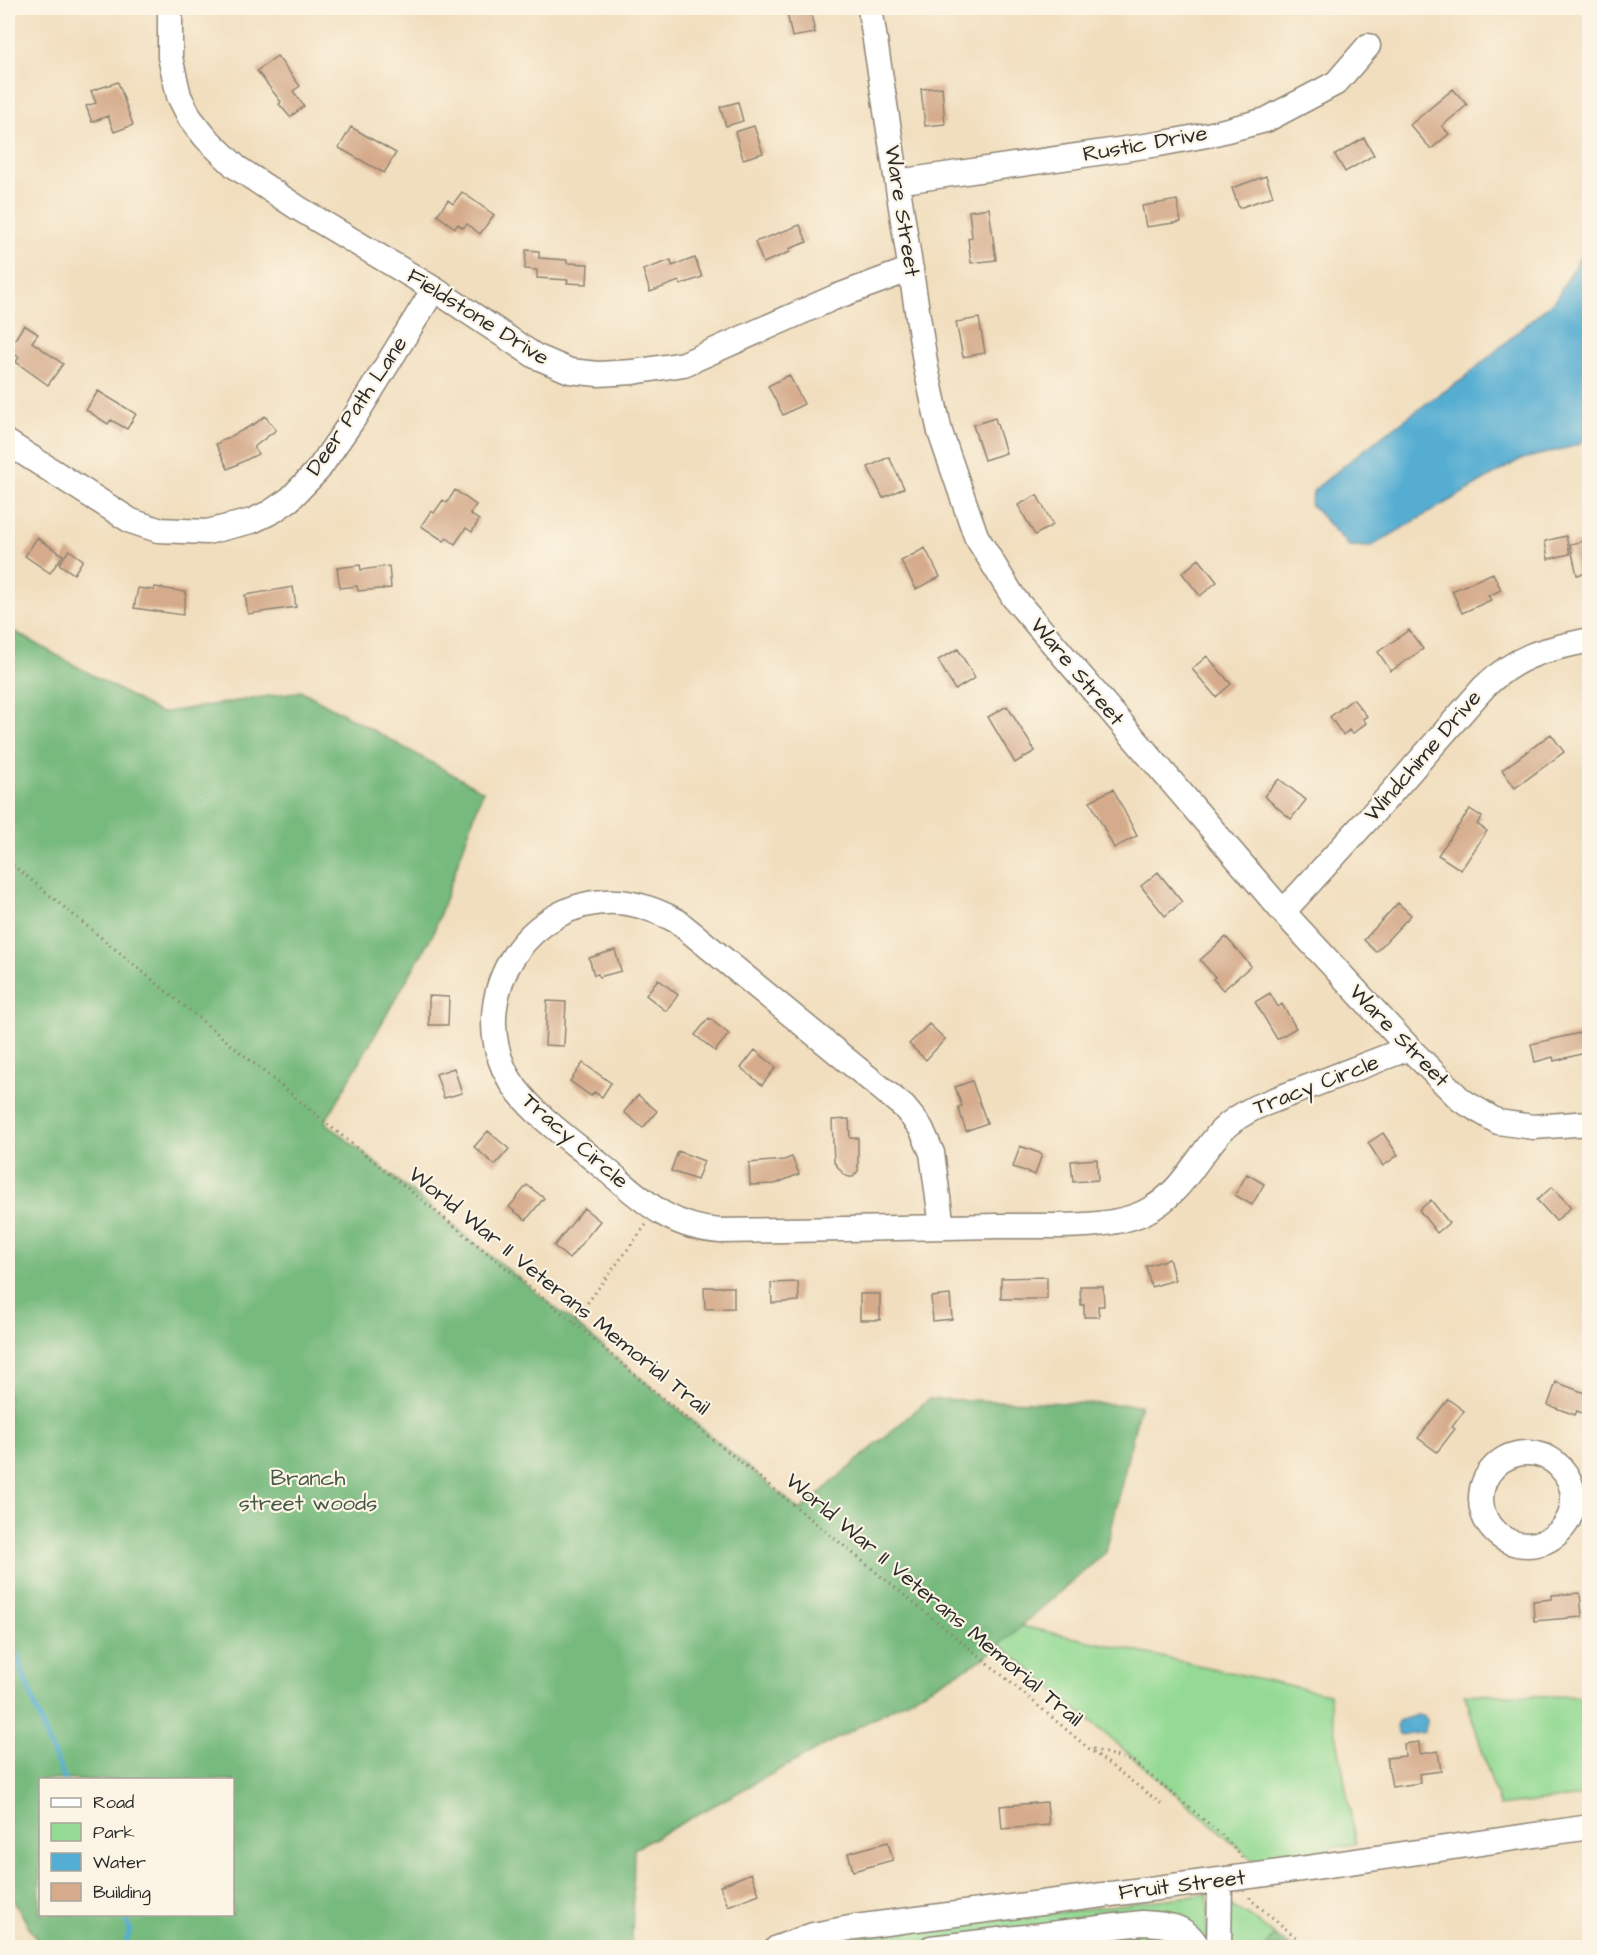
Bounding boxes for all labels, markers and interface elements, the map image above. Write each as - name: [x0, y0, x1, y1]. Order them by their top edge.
- street label: Rustic Drive: [1080, 118, 1210, 170]
- street label: Ware Street: [876, 143, 928, 279]
- street label: Fieldstone Drive: [401, 261, 555, 373]
- street label: Deer Path Lane: [299, 330, 415, 482]
- street label: Ware Street: [1023, 611, 1132, 733]
- street label: Windchime Drive: [1357, 683, 1489, 829]
- street label: Ware Street: [1342, 978, 1456, 1095]
- street label: Tracy Circle: [1249, 1047, 1384, 1124]
- street label: Tracy Circle: [514, 1086, 635, 1197]
- street label: World War II Veterans Memorial Trail: [402, 1159, 716, 1423]
- park label: Branch street woods: [239, 1463, 377, 1519]
- street label: World War II Veterans Memorial Trail: [778, 1466, 1090, 1734]
- legend: [39, 1778, 234, 1916]
- text: Road: [93, 1790, 134, 1815]
- text: Park: [93, 1820, 135, 1845]
- text: Water: [93, 1850, 146, 1875]
- street label: Fruit Street: [1117, 1862, 1247, 1908]
- text: Building: [93, 1880, 151, 1906]

